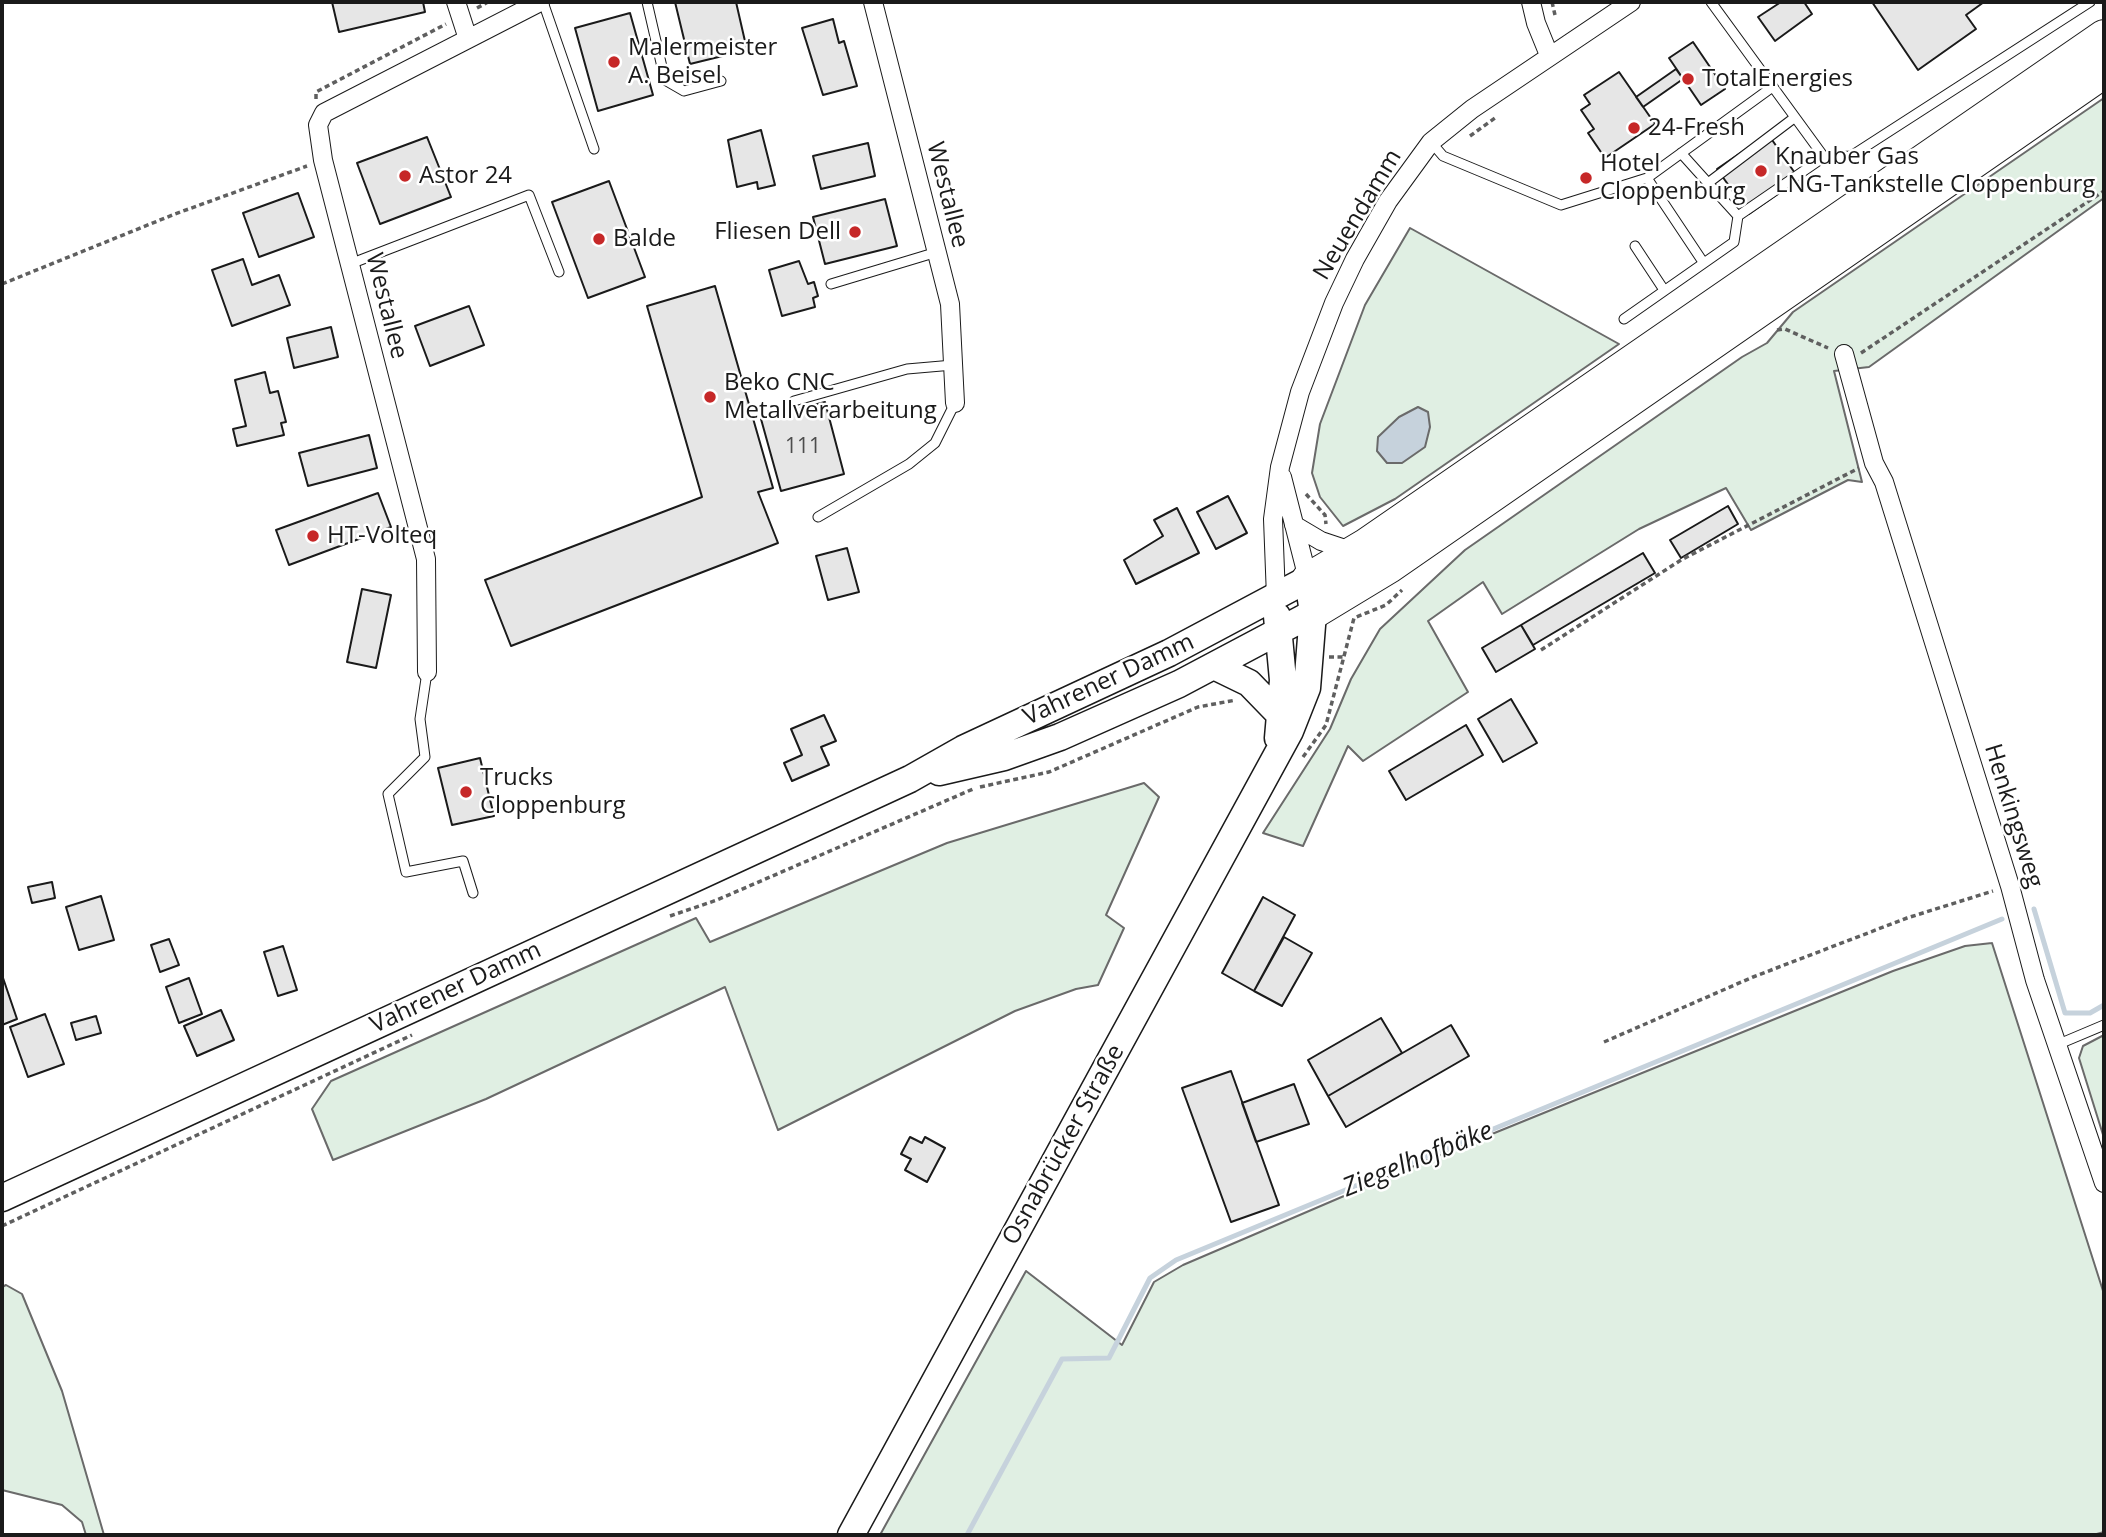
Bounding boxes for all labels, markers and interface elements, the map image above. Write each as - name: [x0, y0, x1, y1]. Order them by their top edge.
- place label: Malermeister A. Beisel: [628, 34, 777, 90]
- marker: Malermeister A. Beisel: [606, 54, 622, 70]
- place label: TotalEnergies: [1702, 65, 1853, 93]
- marker: TotalEnergies: [1680, 71, 1696, 87]
- place label: 24-Fresh: [1648, 114, 1745, 142]
- marker: 24-Fresh: [1626, 120, 1642, 136]
- street label: Westallee: [920, 139, 974, 251]
- place label: Knauber Gas LNG-Tankstelle Cloppenburg: [1775, 143, 2095, 199]
- street label: Neuendamm: [1308, 145, 1408, 285]
- place label: Hotel Cloppenburg: [1600, 150, 1745, 206]
- place label: Astor 24: [419, 162, 512, 190]
- marker: Knauber Gas LNG-Tankstelle Cloppenburg: [1753, 163, 1769, 179]
- marker: Astor 24: [397, 168, 413, 184]
- marker: Hotel Cloppenburg: [1578, 170, 1594, 186]
- place label: Fliesen Dell: [714, 218, 841, 246]
- marker: Fliesen Dell: [847, 224, 863, 240]
- place label: Balde: [613, 225, 676, 253]
- marker: Balde: [591, 231, 607, 247]
- street label: Westallee: [359, 250, 413, 362]
- place label: Beko CNC Metallverarbeitung: [724, 369, 937, 425]
- marker: Beko CNC Metallverarbeitung: [702, 389, 718, 405]
- house number: 111: [785, 434, 821, 460]
- place label: HT-Volteq: [327, 522, 437, 550]
- marker: HT-Volteq: [305, 528, 321, 544]
- street label: Vahrener Damm: [1019, 628, 1199, 732]
- street label: Henkingsweg: [1977, 741, 2049, 891]
- place label: Trucks Cloppenburg: [480, 764, 625, 820]
- marker: Trucks Cloppenburg: [458, 784, 474, 800]
- street label: Vahrener Damm: [366, 936, 546, 1040]
- street label: Osnabrücker Straße: [997, 1040, 1131, 1250]
- water label: Ziegelhofbäke: [1338, 1116, 1498, 1204]

